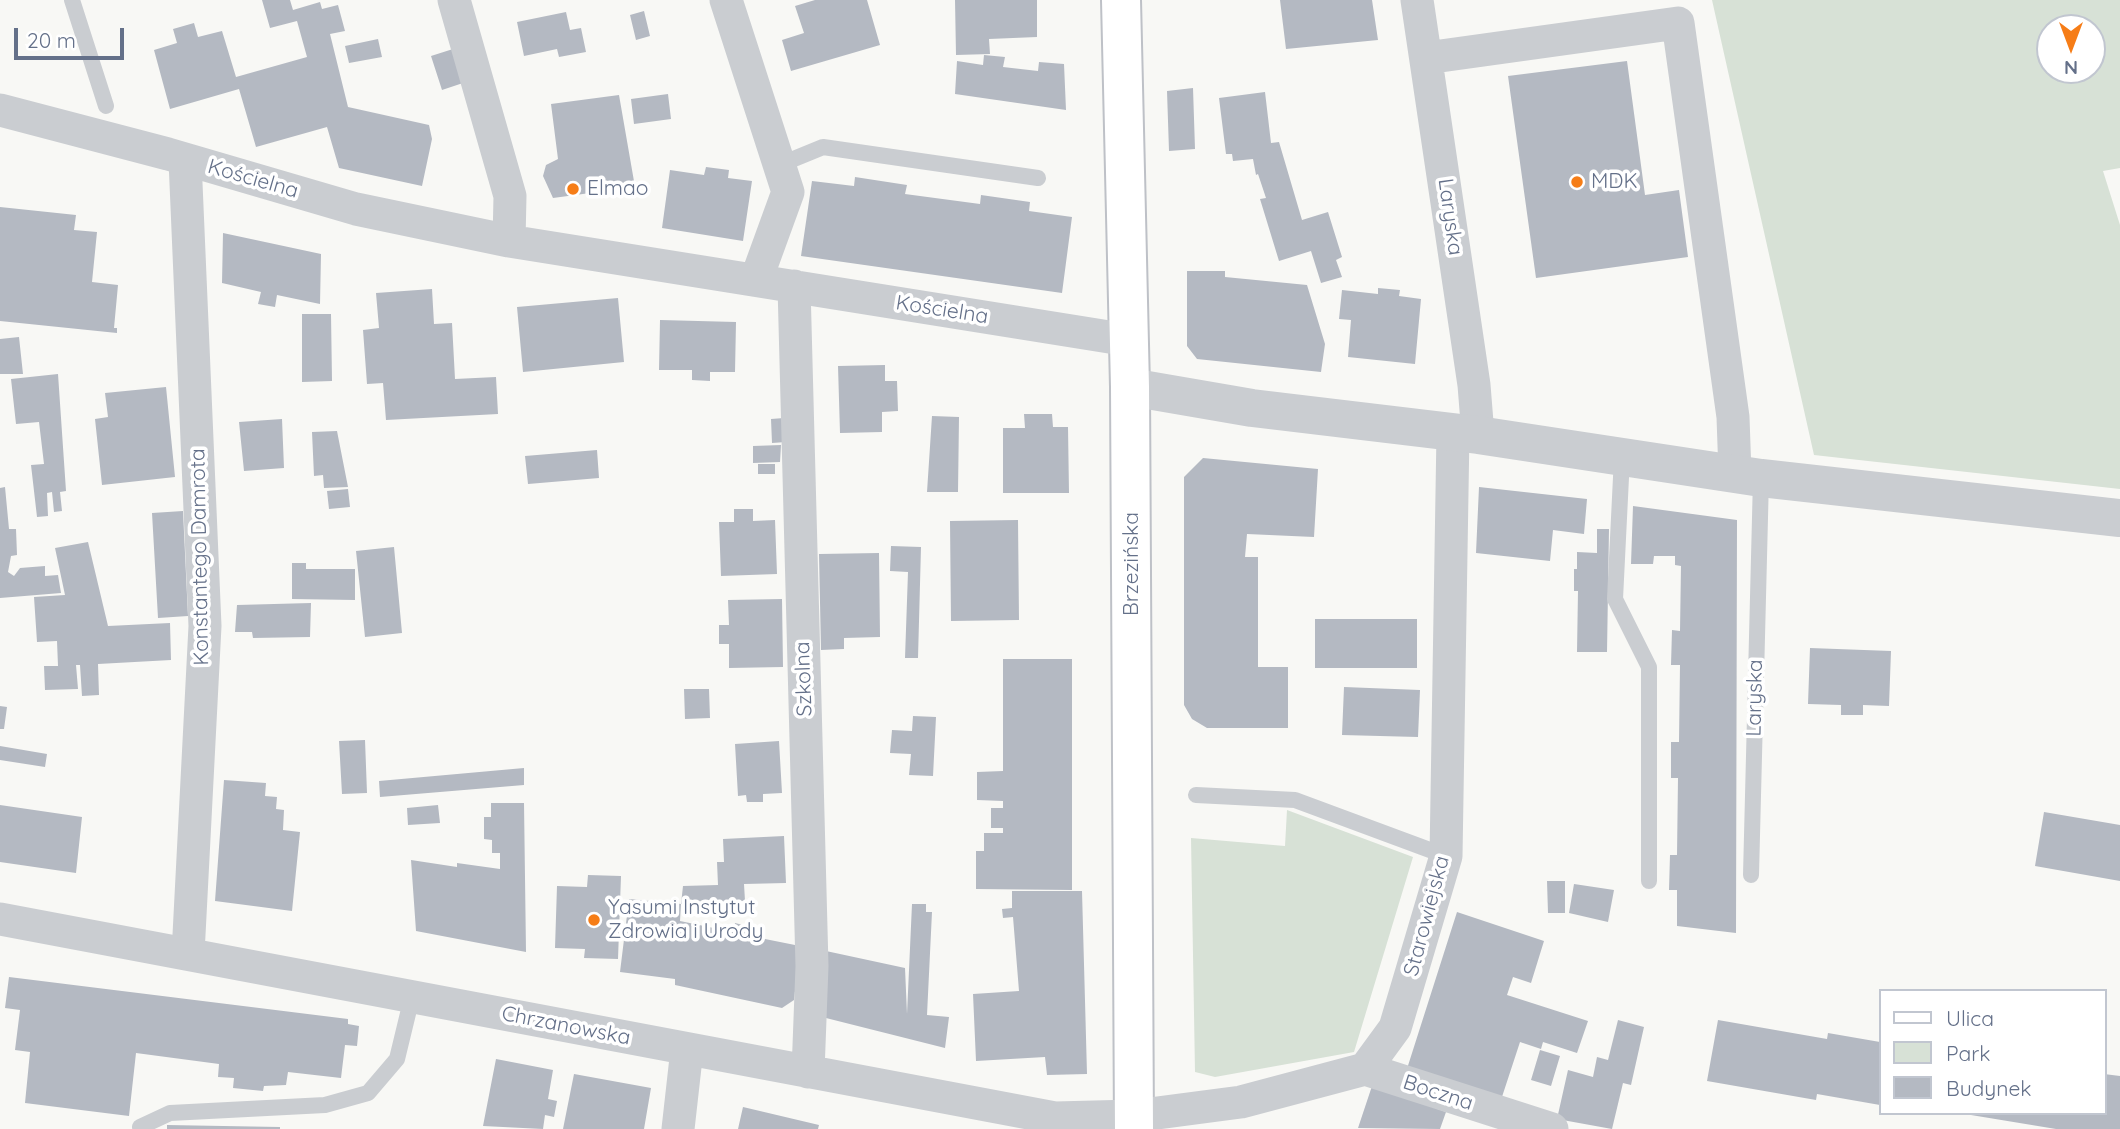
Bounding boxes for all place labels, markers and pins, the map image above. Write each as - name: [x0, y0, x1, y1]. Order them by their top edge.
- place label: MDK: [1591, 169, 1638, 195]
- marker: MDK: [1569, 174, 1585, 190]
- place label: Elmao: [587, 176, 648, 202]
- marker: Elmao: [565, 181, 581, 197]
- place label: Yasumi Instytut Zdrowia i Urody: [608, 895, 763, 945]
- marker: Yasumi Instytut Zdrowia i Urody: [586, 912, 602, 928]

